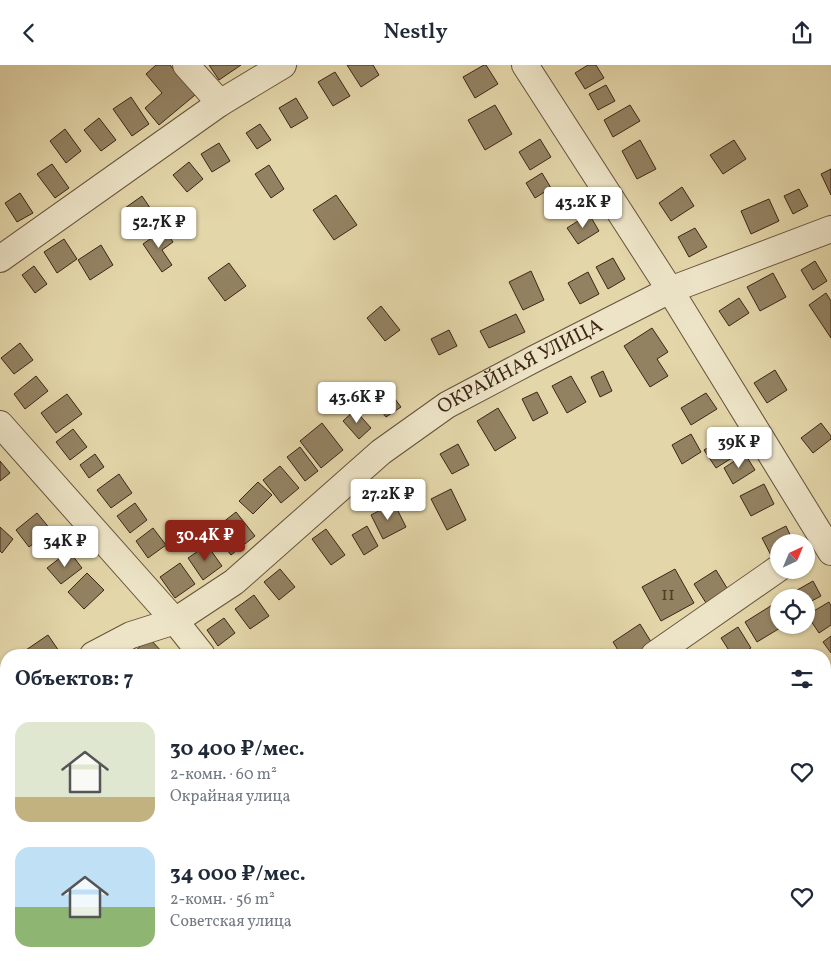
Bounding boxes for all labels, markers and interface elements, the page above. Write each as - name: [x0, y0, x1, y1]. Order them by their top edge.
- text: Nestly: [383, 17, 448, 48]
- icon: back: [15, 19, 43, 47]
- icon: share: [788, 19, 816, 47]
- pin: 43.2K ₽: [537, 186, 629, 229]
- text: 43.2K ₽: [555, 192, 611, 214]
- pin: 52.7K ₽: [113, 207, 205, 249]
- text: 52.7K ₽: [132, 212, 186, 234]
- street label: ОКРАЙНАЯ УЛИЦА: [432, 312, 608, 421]
- pin: 43.6K ₽: [311, 381, 403, 424]
- text: 43.6K ₽: [329, 387, 385, 409]
- pin: 39K ₽: [704, 427, 774, 469]
- text: 39K ₽: [718, 432, 760, 454]
- pin: 27.2K ₽: [342, 479, 434, 521]
- text: 27.2K ₽: [362, 484, 414, 506]
- pin: 30.4K ₽: [159, 519, 251, 562]
- pin: 34K ₽: [30, 525, 100, 568]
- text: 30.4K ₽: [176, 525, 234, 547]
- text: 34K ₽: [43, 531, 87, 553]
- north arrow: [770, 534, 815, 579]
- map controls: [770, 534, 815, 634]
- house number: 11: [661, 583, 675, 608]
- button: locate: [770, 589, 815, 634]
- text: Объектов: 7: [15, 665, 134, 694]
- icon: filters: [788, 665, 816, 693]
- text: 30 400 ₽/мес.: [170, 735, 305, 764]
- icon: home: [55, 742, 115, 802]
- icon: heart: [788, 758, 816, 786]
- text: 2-комн. · 60 m²: [170, 764, 277, 786]
- text: Окрайная улица: [170, 786, 290, 808]
- text: 34 000 ₽/мес.: [170, 860, 306, 889]
- icon: home: [55, 867, 115, 927]
- icon: heart: [788, 883, 816, 911]
- text: 2-комн. · 56 m²: [170, 889, 275, 911]
- text: Советская улица: [170, 911, 292, 933]

